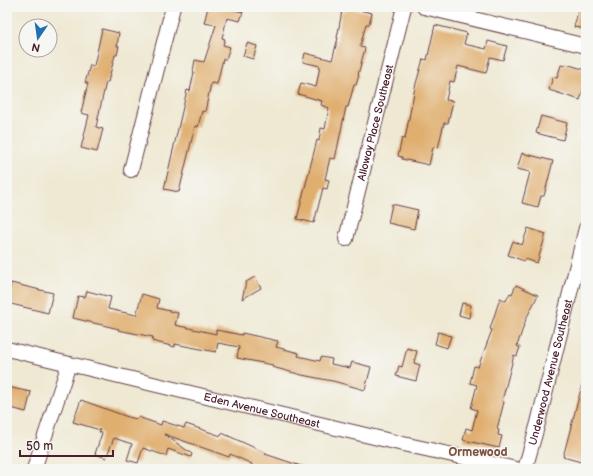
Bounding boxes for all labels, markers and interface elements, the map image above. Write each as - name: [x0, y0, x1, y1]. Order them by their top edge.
- north arrow: [18, 18, 58, 58]
- text: N: [30, 40, 41, 55]
- street label: Alloway Place Southeast: [355, 63, 397, 182]
- street label: Underwood Avenue Southeast: [526, 297, 575, 447]
- street label: Eden Avenue Southeast: [202, 390, 322, 431]
- scale bar: [20, 432, 113, 458]
- text: 50 m: [26, 439, 53, 454]
- district label: Ormewood: [448, 445, 508, 460]

